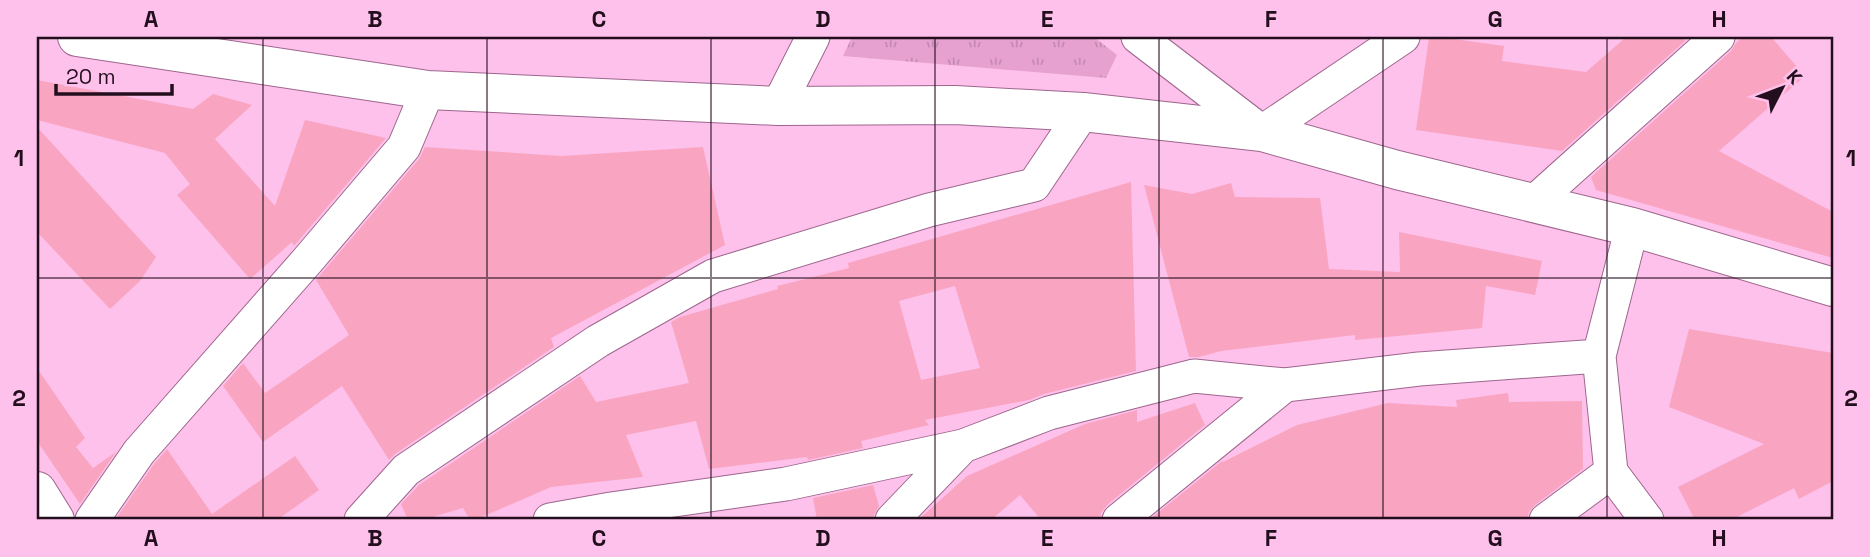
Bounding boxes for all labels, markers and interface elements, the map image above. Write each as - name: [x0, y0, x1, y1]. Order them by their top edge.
- text: A: [144, 4, 159, 34]
- text: B: [367, 4, 383, 34]
- text: C: [592, 4, 606, 34]
- text: D: [815, 4, 831, 34]
- text: E: [1041, 4, 1053, 34]
- text: F: [1265, 4, 1277, 34]
- text: G: [1487, 4, 1503, 34]
- text: H: [1711, 4, 1727, 34]
- scale bar: [56, 52, 172, 96]
- north arrow: [1748, 52, 1818, 122]
- text: 20 m: [66, 63, 116, 90]
- text: K: [1781, 64, 1808, 90]
- text: 1: [14, 143, 24, 173]
- text: 1: [1846, 143, 1856, 173]
- text: 2: [12, 383, 26, 413]
- text: 2: [1844, 383, 1858, 413]
- text: A: [144, 523, 159, 553]
- text: B: [367, 523, 383, 553]
- text: C: [592, 523, 606, 553]
- text: D: [815, 523, 831, 553]
- text: E: [1041, 523, 1053, 553]
- text: F: [1265, 523, 1277, 553]
- text: G: [1487, 523, 1503, 553]
- text: H: [1711, 523, 1727, 553]

